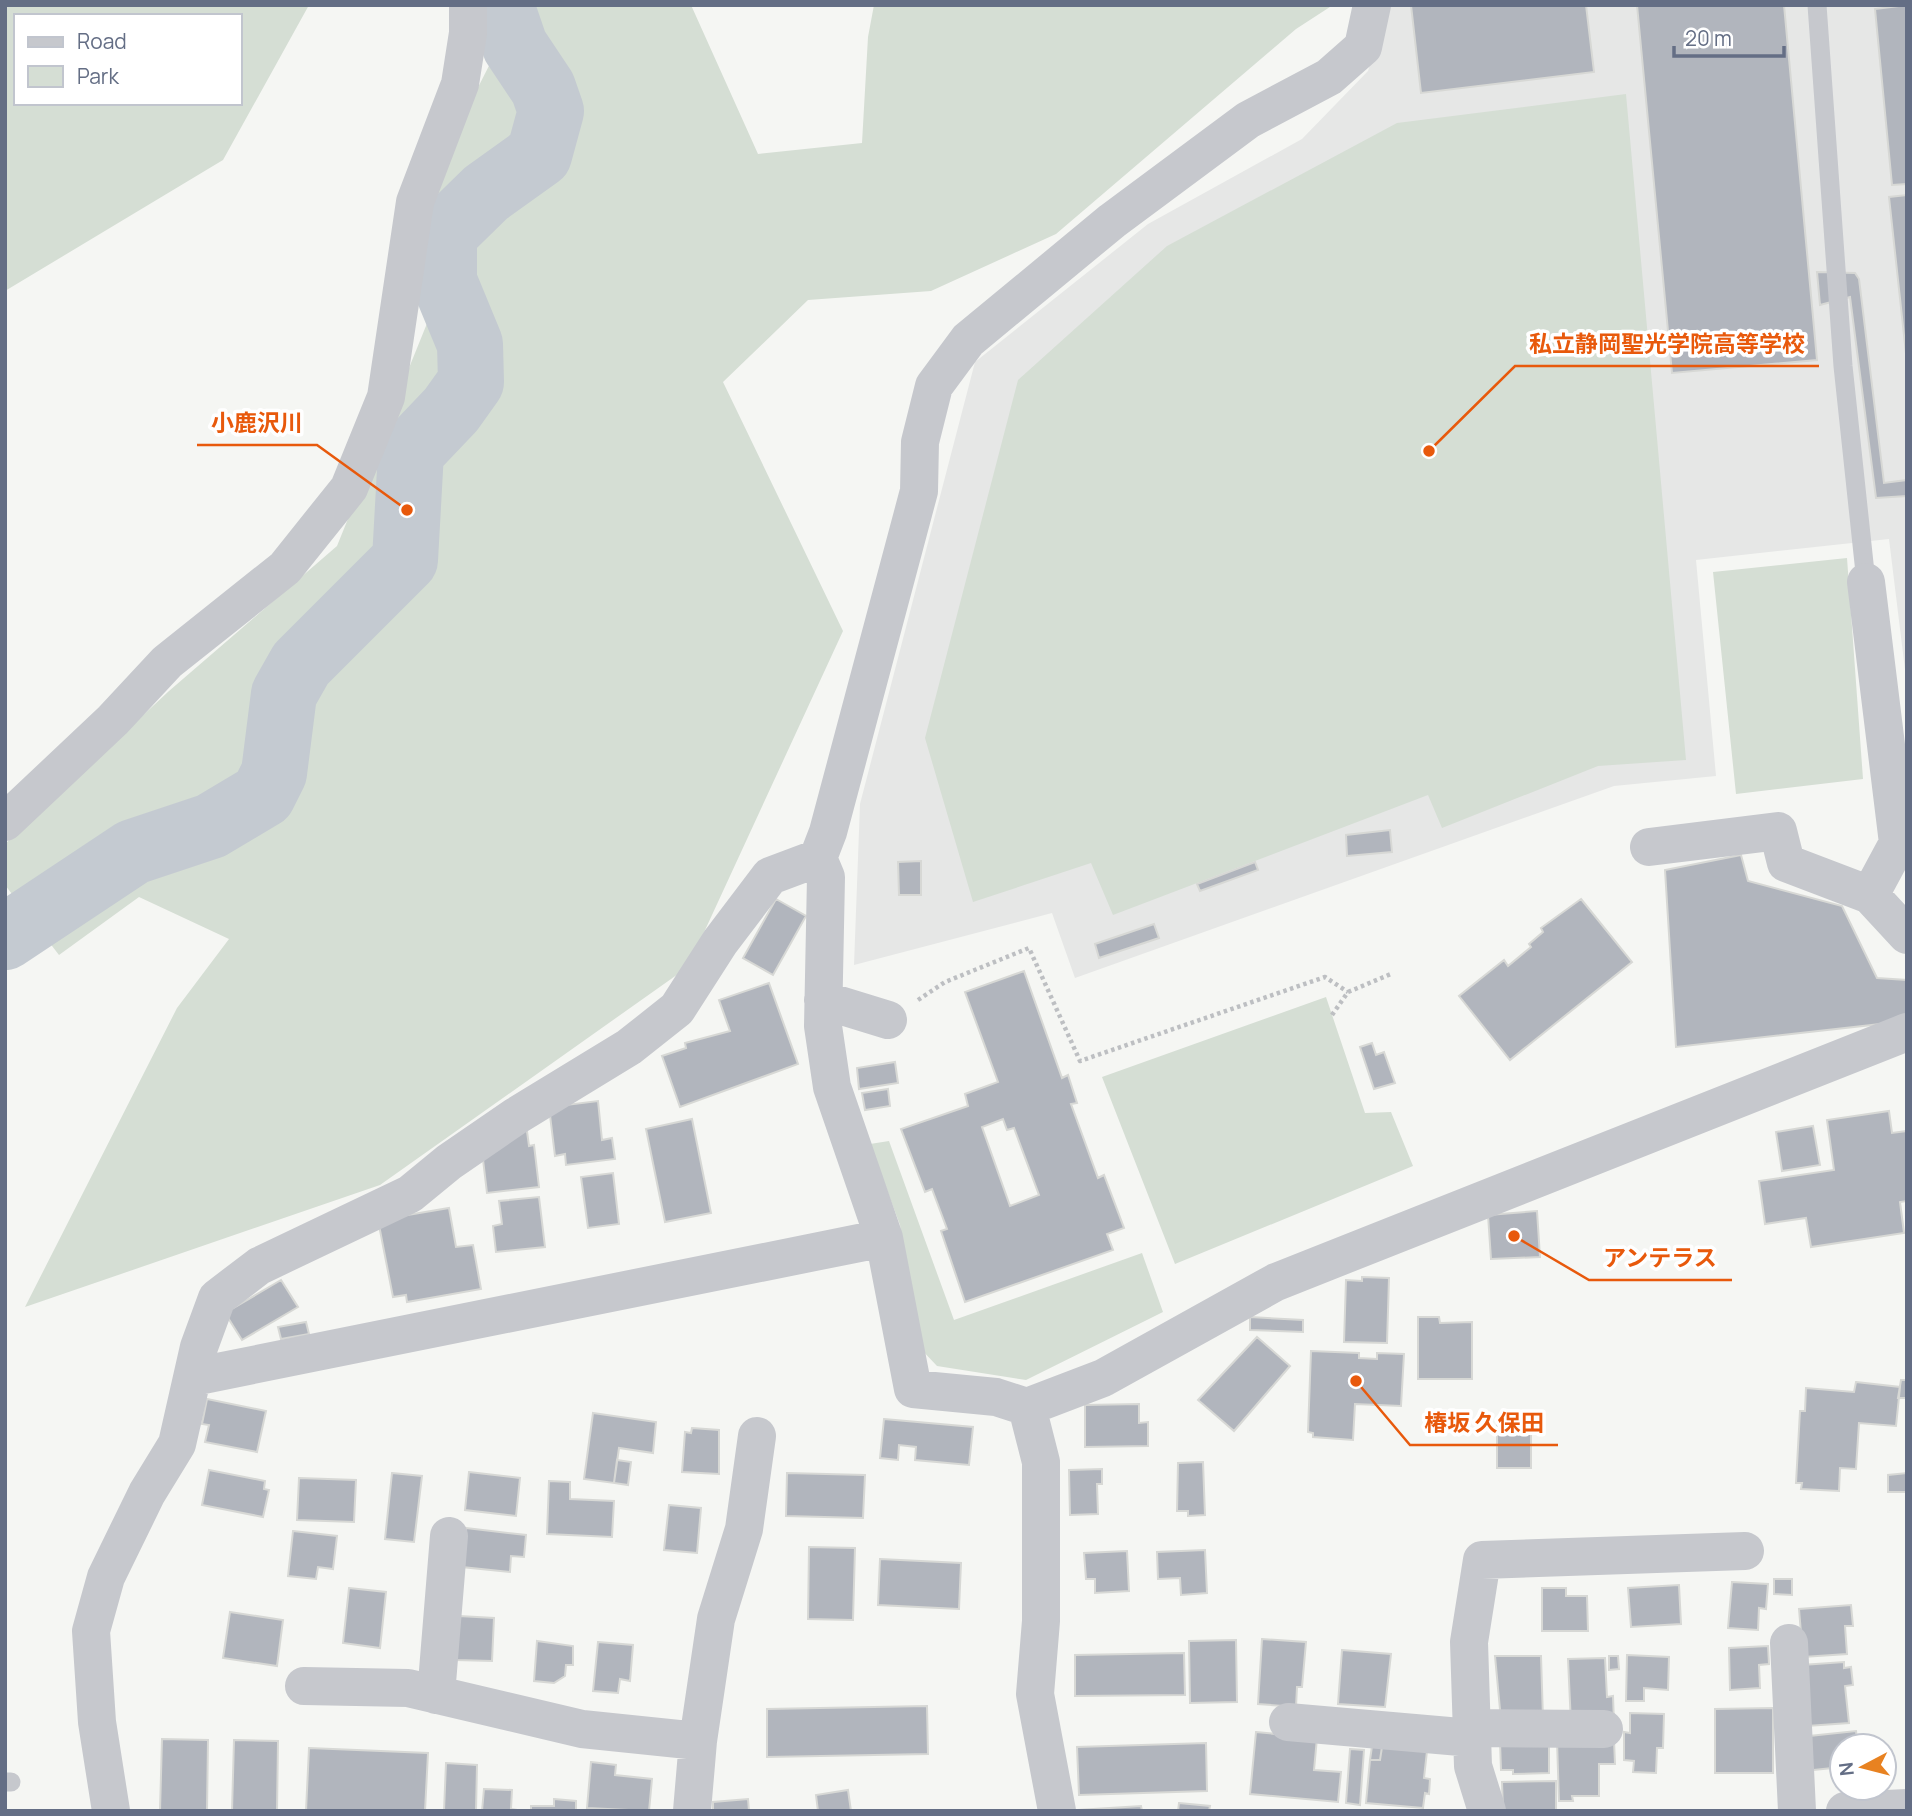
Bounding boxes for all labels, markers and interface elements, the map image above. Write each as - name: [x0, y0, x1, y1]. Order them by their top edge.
- legend: [14, 14, 242, 105]
- scale bar: [1674, 14, 1784, 58]
- text: 20 m: [1685, 24, 1732, 52]
- text: Road: [77, 27, 127, 55]
- text: Park: [77, 62, 119, 90]
- callout: 私立静岡聖光学院高等学校: [1515, 322, 1819, 366]
- text: 私立静岡聖光学院高等学校: [1529, 327, 1805, 359]
- callout: 小鹿沢川: [197, 401, 317, 445]
- text: 小鹿沢川: [211, 406, 303, 438]
- callout: アンテラス: [1589, 1236, 1732, 1280]
- text: アンテラス: [1603, 1241, 1717, 1273]
- callout: 椿坂 久保田: [1410, 1401, 1558, 1445]
- text: 椿坂 久保田: [1424, 1406, 1544, 1438]
- north arrow: [1828, 1732, 1898, 1802]
- text: N: [1832, 1761, 1860, 1777]

